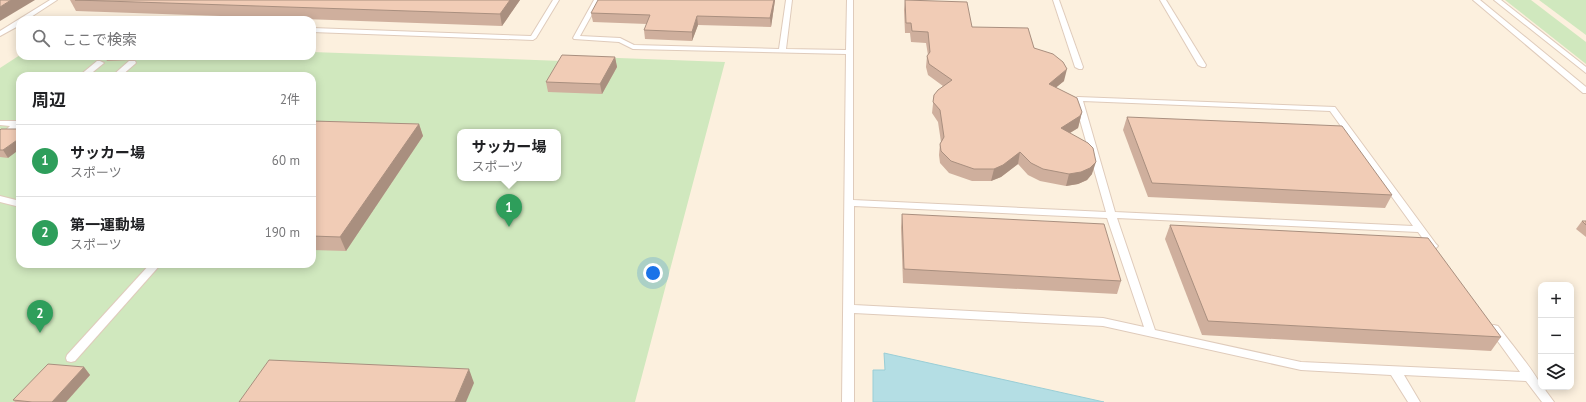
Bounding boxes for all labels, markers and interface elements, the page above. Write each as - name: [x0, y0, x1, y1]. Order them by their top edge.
- search box: [16, 16, 316, 60]
- icon: search: [30, 27, 52, 49]
- text: ここで検索: [62, 30, 137, 49]
- text: 周辺: [32, 89, 66, 111]
- text: 2件: [280, 91, 300, 108]
- popup: [457, 129, 561, 181]
- text: サッカー場: [471, 137, 547, 156]
- text: サッカー場: [70, 143, 145, 162]
- text: 1: [41, 152, 49, 169]
- text: 60 m: [272, 152, 300, 169]
- text: スポーツ: [471, 158, 523, 175]
- text: スポーツ: [70, 164, 122, 181]
- pin: 1: [496, 194, 522, 227]
- text: 第一運動場: [70, 215, 145, 234]
- text: 2: [41, 224, 49, 241]
- text: 190 m: [265, 224, 300, 241]
- text: スポーツ: [70, 236, 122, 253]
- your location: [643, 263, 663, 283]
- map controls: [1538, 282, 1574, 390]
- button: +: [1538, 282, 1574, 318]
- pin: 2: [27, 300, 53, 333]
- button: −: [1538, 318, 1574, 354]
- button: layers: [1538, 354, 1574, 390]

